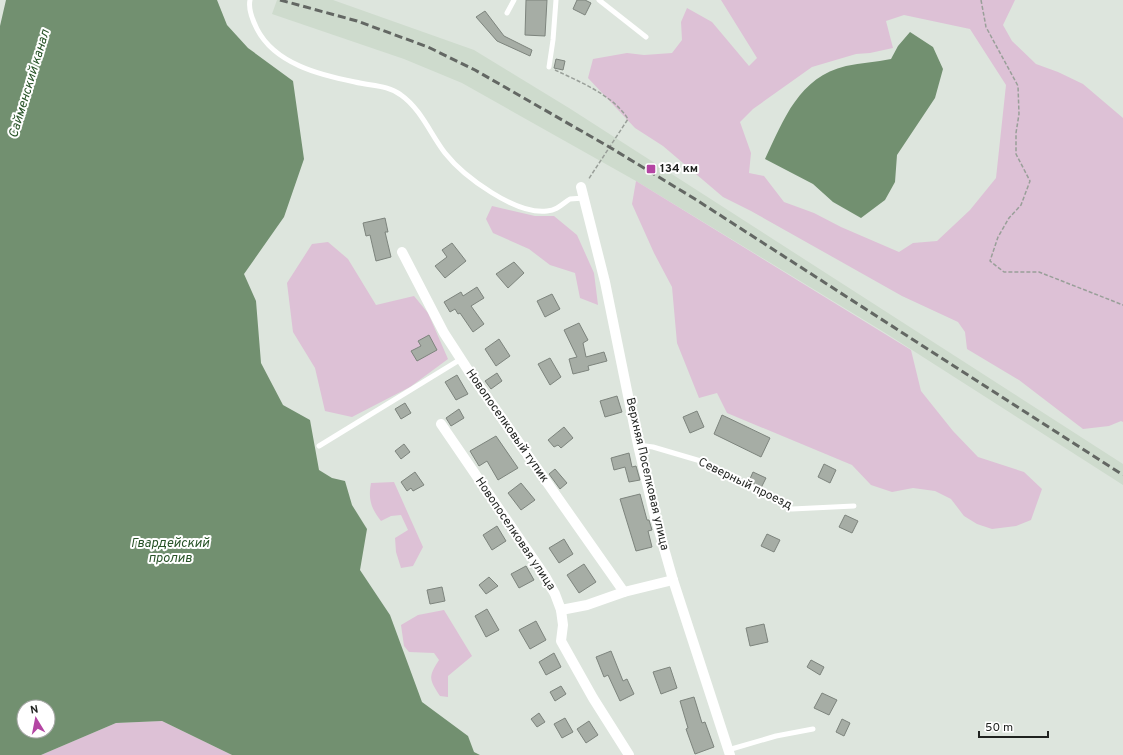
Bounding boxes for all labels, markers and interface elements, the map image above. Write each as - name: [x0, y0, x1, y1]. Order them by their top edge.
- water label: Сайменский канал: [6, 27, 54, 140]
- place label: 134 км: [660, 161, 698, 177]
- marker: 134 км: [645, 163, 657, 175]
- street label: Новопоселковый тупик: [462, 366, 552, 486]
- street label: Верхняя Поселковая улица: [622, 396, 672, 552]
- street label: Северный проезд: [695, 454, 795, 514]
- street label: Новопоселковая улица: [471, 474, 559, 594]
- water label: Гвардейский пролив: [131, 536, 210, 567]
- north arrow: [16, 699, 56, 739]
- text: N: [29, 703, 40, 718]
- scale bar: [979, 713, 1048, 739]
- text: 50 m: [985, 720, 1013, 736]

